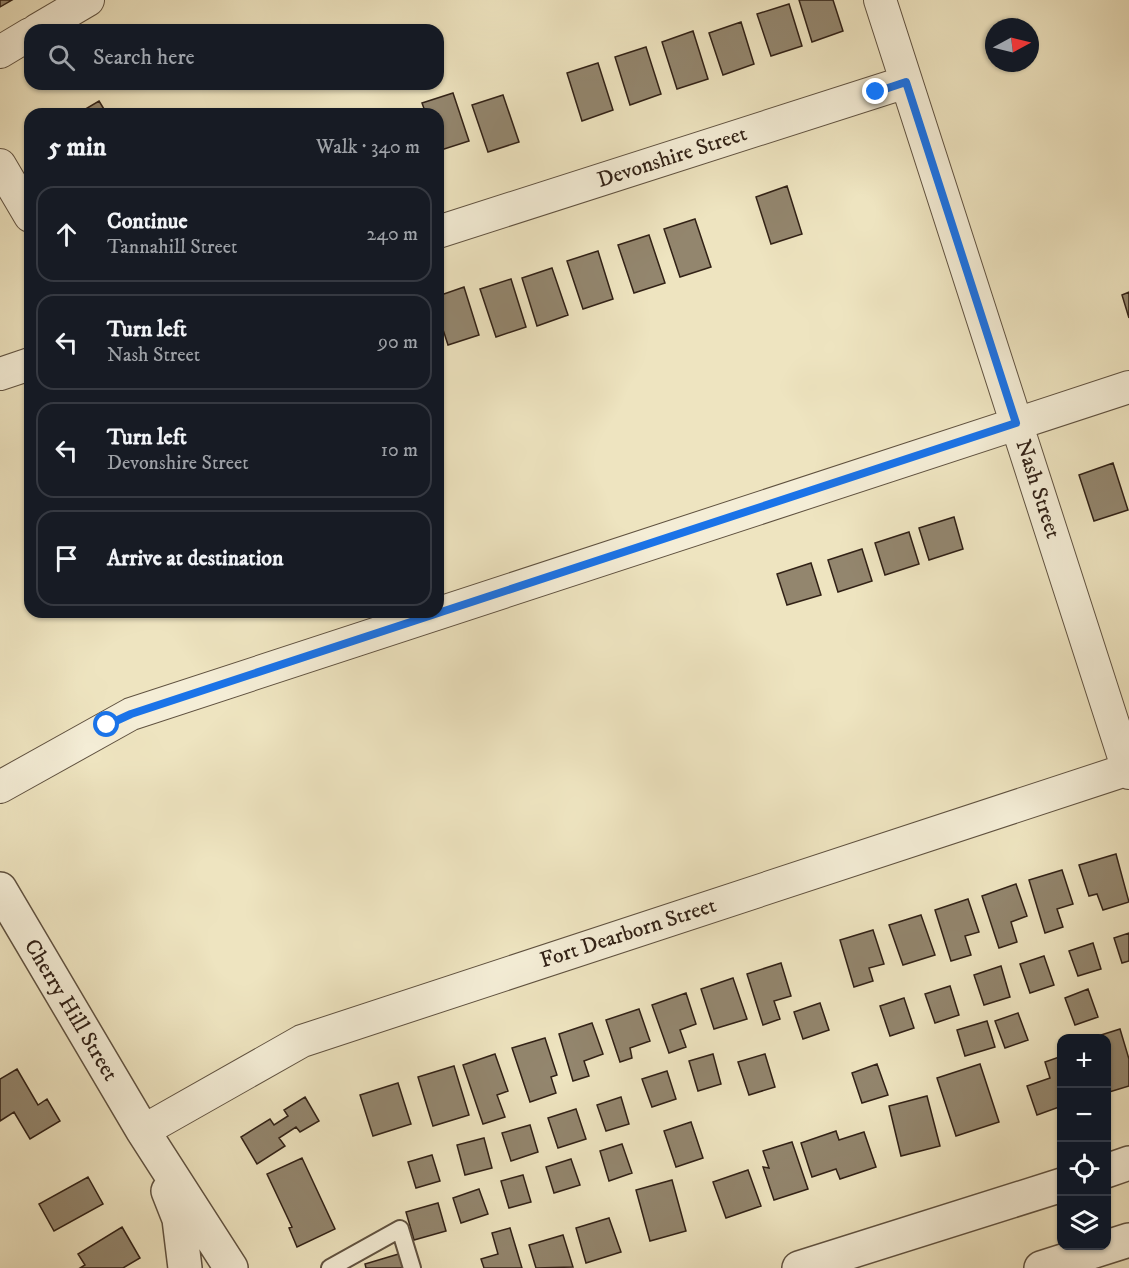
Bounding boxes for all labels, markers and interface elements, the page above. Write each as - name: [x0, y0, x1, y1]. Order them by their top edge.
- north arrow: [985, 18, 1039, 72]
- search box: [24, 24, 444, 90]
- icon: search: [45, 41, 78, 74]
- text: Search here: [93, 44, 195, 71]
- route end: [862, 78, 888, 104]
- street label: Devonshire Street: [594, 120, 750, 194]
- text: 5 min: [48, 131, 106, 164]
- text: Walk · 340 m: [316, 135, 420, 160]
- text: Continue: [107, 208, 188, 235]
- icon: ahead: [50, 218, 83, 251]
- text: 240 m: [367, 222, 418, 247]
- text: Tannahill Street: [107, 235, 238, 260]
- text: Turn left: [107, 316, 187, 343]
- icon: left: [50, 326, 83, 359]
- text: 90 m: [378, 330, 418, 355]
- text: Nash Street: [107, 343, 200, 368]
- text: Turn left: [107, 424, 187, 451]
- icon: left: [50, 434, 83, 467]
- street label: Nash Street: [1009, 436, 1067, 542]
- text: 10 m: [381, 438, 418, 463]
- text: Devonshire Street: [107, 451, 249, 476]
- icon: arrive: [50, 542, 83, 575]
- text: Arrive at destination: [107, 545, 284, 572]
- route start: [93, 711, 119, 737]
- street label: Fort Dearborn Street: [536, 892, 720, 974]
- street label: Cherry Hill Street: [18, 934, 124, 1086]
- map controls: [1057, 1034, 1111, 1250]
- button: +: [1057, 1034, 1111, 1088]
- button: −: [1057, 1088, 1111, 1142]
- button: locate: [1057, 1142, 1111, 1196]
- button: layers: [1057, 1196, 1111, 1250]

